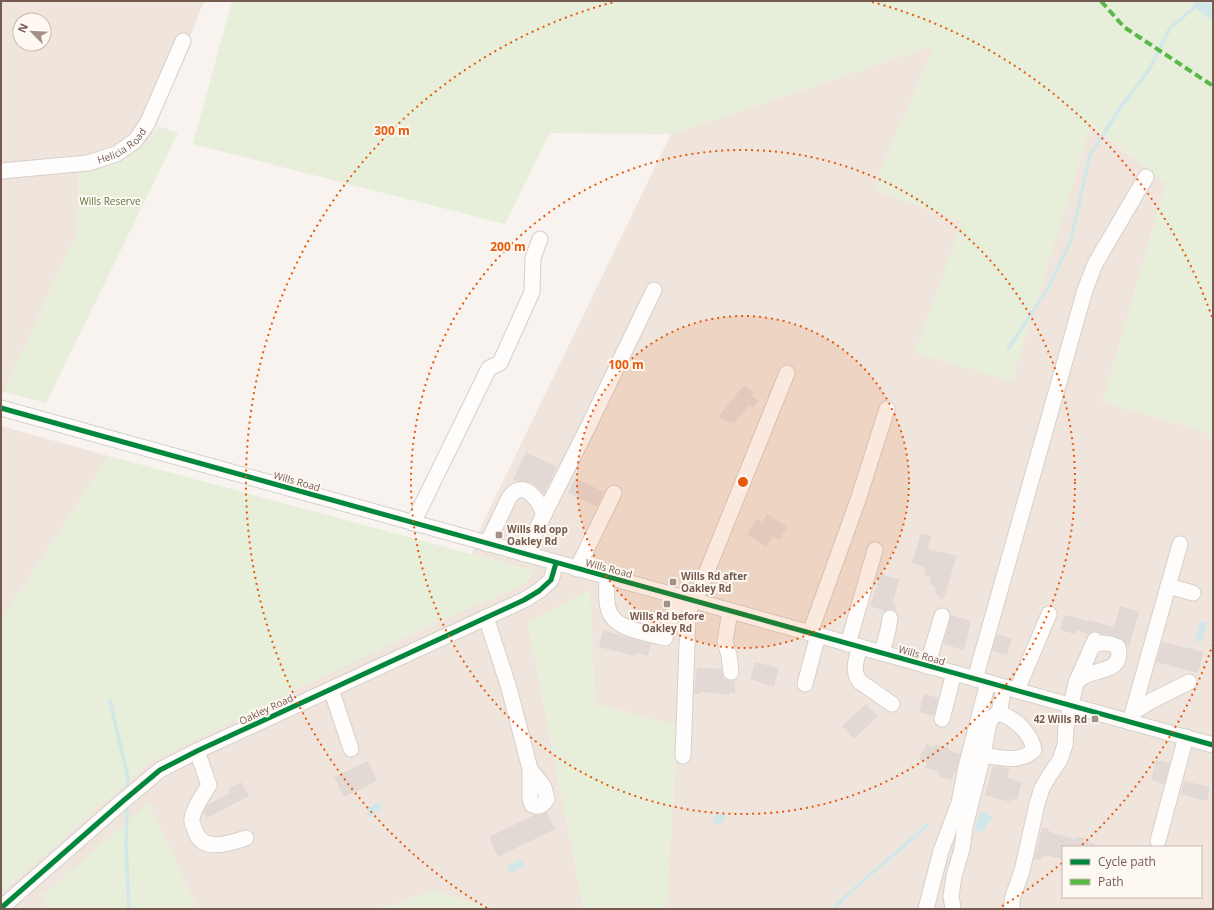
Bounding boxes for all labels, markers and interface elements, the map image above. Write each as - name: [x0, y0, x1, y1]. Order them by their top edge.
- north arrow: [12, 12, 52, 52]
- text: N: [14, 21, 31, 35]
- text: 300 m: [374, 122, 410, 139]
- street label: Helicia Road: [95, 125, 149, 167]
- park label: Wills Reserve: [79, 194, 141, 208]
- text: 200 m: [490, 238, 526, 255]
- text: 100 m: [608, 356, 644, 373]
- street label: Wills Road: [272, 468, 322, 494]
- centre of rings: [736, 475, 750, 489]
- place label: Wills Rd opp Oakley Rd: [507, 522, 568, 548]
- marker: Wills Rd opp Oakley Rd: [494, 530, 504, 540]
- street label: Wills Road: [584, 555, 634, 581]
- place label: Wills Rd after Oakley Rd: [681, 569, 748, 595]
- marker: Wills Rd after Oakley Rd: [668, 577, 678, 587]
- marker: Wills Rd before Oakley Rd: [662, 599, 672, 609]
- place label: Wills Rd before Oakley Rd: [630, 609, 704, 635]
- street label: Wills Road: [897, 642, 947, 668]
- street label: Oakley Road: [237, 690, 295, 728]
- place label: 42 Wills Rd: [1034, 712, 1087, 726]
- marker: 42 Wills Rd: [1090, 714, 1100, 724]
- legend: [1062, 846, 1202, 898]
- text: Cycle path: [1098, 853, 1156, 870]
- text: Path: [1098, 873, 1124, 890]

